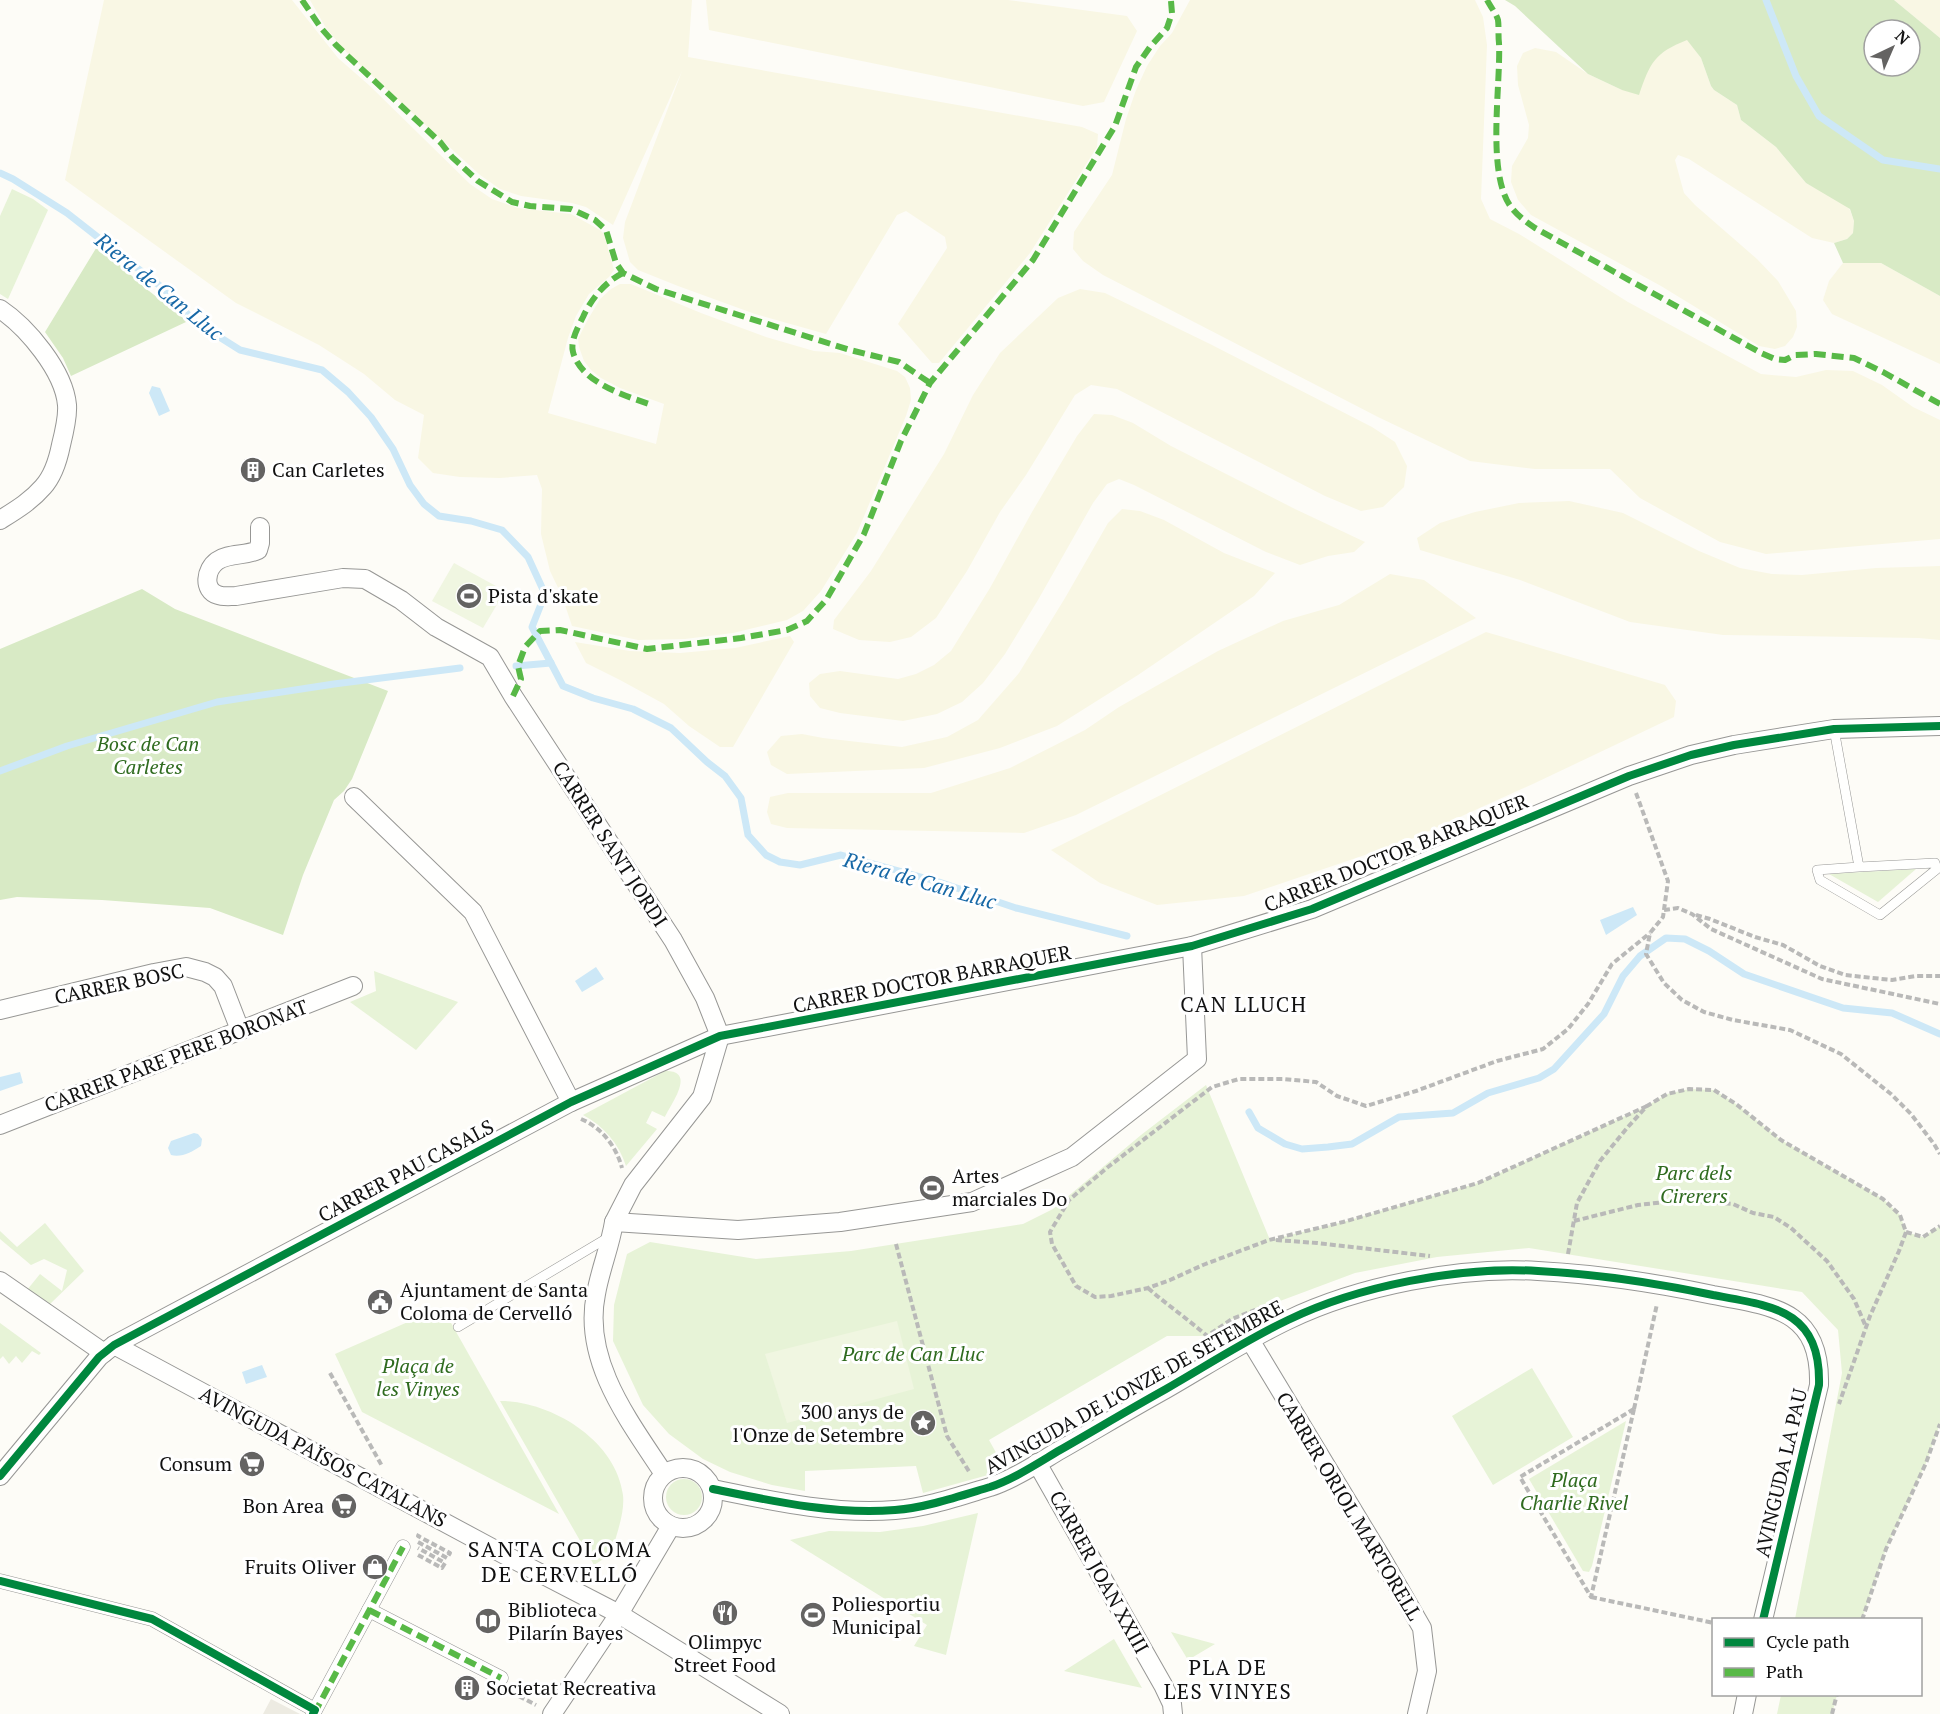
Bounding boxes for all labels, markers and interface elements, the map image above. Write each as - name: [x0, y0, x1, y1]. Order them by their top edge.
- north arrow: [1862, 18, 1922, 78]
- text: N: [1890, 25, 1914, 49]
- water label: Riera de Can Lluc: [89, 225, 230, 347]
- building icon: Can Carletes: [238, 455, 268, 485]
- place label: Can Carletes: [272, 456, 385, 483]
- sports icon: Pista d'skate: [454, 581, 484, 611]
- place label: Pista d'skate: [488, 582, 599, 609]
- park label: Bosc de Can Carletes: [96, 730, 199, 780]
- street label: CARRER SANT JORDI: [547, 756, 674, 932]
- street label: CARRER DOCTOR BARRAQUER: [1260, 787, 1532, 918]
- water label: Riera de Can Lluc: [840, 845, 1001, 915]
- street label: CARRER DOCTOR BARRAQUER: [790, 938, 1074, 1019]
- street label: CARRER BOSC: [52, 957, 186, 1010]
- district label: CAN LLUCH: [1180, 990, 1308, 1018]
- street label: CARRER PARE PERE BORONAT: [40, 993, 311, 1118]
- street label: CARRER PAU CASALS: [313, 1113, 498, 1228]
- park label: Parc dels Cirerers: [1655, 1159, 1732, 1209]
- place label: Artes marciales Do: [952, 1162, 1067, 1212]
- sports icon: Artes marciales Do: [917, 1173, 947, 1203]
- place label: Ajuntament de Santa Coloma de Cervelló: [400, 1276, 588, 1326]
- public building icon: Ajuntament de Santa Coloma de Cervelló: [365, 1287, 395, 1317]
- street label: AVINGUDA DE L'ONZE DE SETEMBRE: [979, 1293, 1288, 1480]
- park label: Parc de Can Lluc: [841, 1340, 985, 1367]
- park label: Plaça de les Vinyes: [376, 1352, 460, 1402]
- street label: AVINGUDA PAÏSOS CATALANS: [195, 1380, 452, 1533]
- street label: AVINGUDA LA PAU: [1748, 1385, 1813, 1560]
- street label: CARRER ORIOL MARTORELL: [1270, 1387, 1428, 1625]
- place label: 300 anys de l'Onze de Setembre: [733, 1398, 904, 1448]
- place icon: 300 anys de l'Onze de Setembre: [908, 1408, 938, 1438]
- supermarket icon: Consum: [237, 1449, 267, 1479]
- place label: Consum: [159, 1450, 232, 1477]
- park label: Plaça Charlie Rivel: [1520, 1466, 1629, 1516]
- street label: CARRER JOAN XXIII: [1043, 1485, 1155, 1658]
- supermarket icon: Bon Area: [329, 1491, 359, 1521]
- place label: Bon Area: [243, 1492, 324, 1519]
- district label: SANTA COLOMA DE CERVELLÓ: [468, 1534, 652, 1588]
- shop icon: Fruits Oliver: [360, 1552, 390, 1582]
- place label: Fruits Oliver: [245, 1553, 356, 1580]
- place label: Poliesportiu Municipal: [832, 1590, 940, 1640]
- place label: Biblioteca Pilarín Bayes: [508, 1596, 623, 1646]
- restaurant icon: Olimpyc Street Food: [710, 1598, 740, 1628]
- sports icon: Poliesportiu Municipal: [798, 1600, 828, 1630]
- library icon: Biblioteca Pilarín Bayes: [473, 1606, 503, 1636]
- legend: [1712, 1618, 1922, 1696]
- place label: Olimpyc Street Food: [674, 1628, 776, 1678]
- text: Cycle path: [1766, 1629, 1850, 1653]
- district label: PLA DE LES VINYES: [1164, 1653, 1292, 1705]
- text: Path: [1766, 1659, 1803, 1683]
- building icon: Societat Recreativa: [452, 1673, 482, 1703]
- place label: Societat Recreativa: [486, 1674, 656, 1701]

